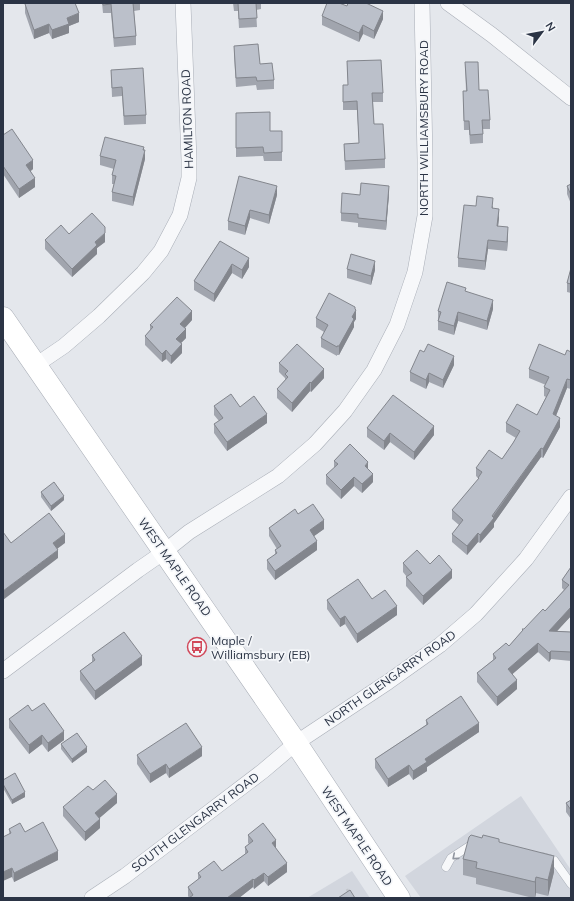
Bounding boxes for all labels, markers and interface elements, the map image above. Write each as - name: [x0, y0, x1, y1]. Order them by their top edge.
- north arrow: [522, 12, 562, 52]
- text: N: [542, 19, 559, 34]
- street label: NORTH WILLIAMSBURY ROAD: [416, 40, 431, 216]
- street label: HAMILTON ROAD: [178, 69, 196, 169]
- street label: WEST MAPLE ROAD: [135, 515, 215, 619]
- street label: NORTH GLENGARRY ROAD: [321, 627, 459, 729]
- place label: Maple / Williamsbury (EB): [211, 633, 311, 662]
- bus stop icon: Maple / Williamsbury (EB): [186, 636, 208, 658]
- street label: SOUTH GLENGARRY ROAD: [128, 769, 262, 875]
- street label: WEST MAPLE ROAD: [318, 783, 396, 889]
- one-way arrow: [452, 852, 459, 859]

